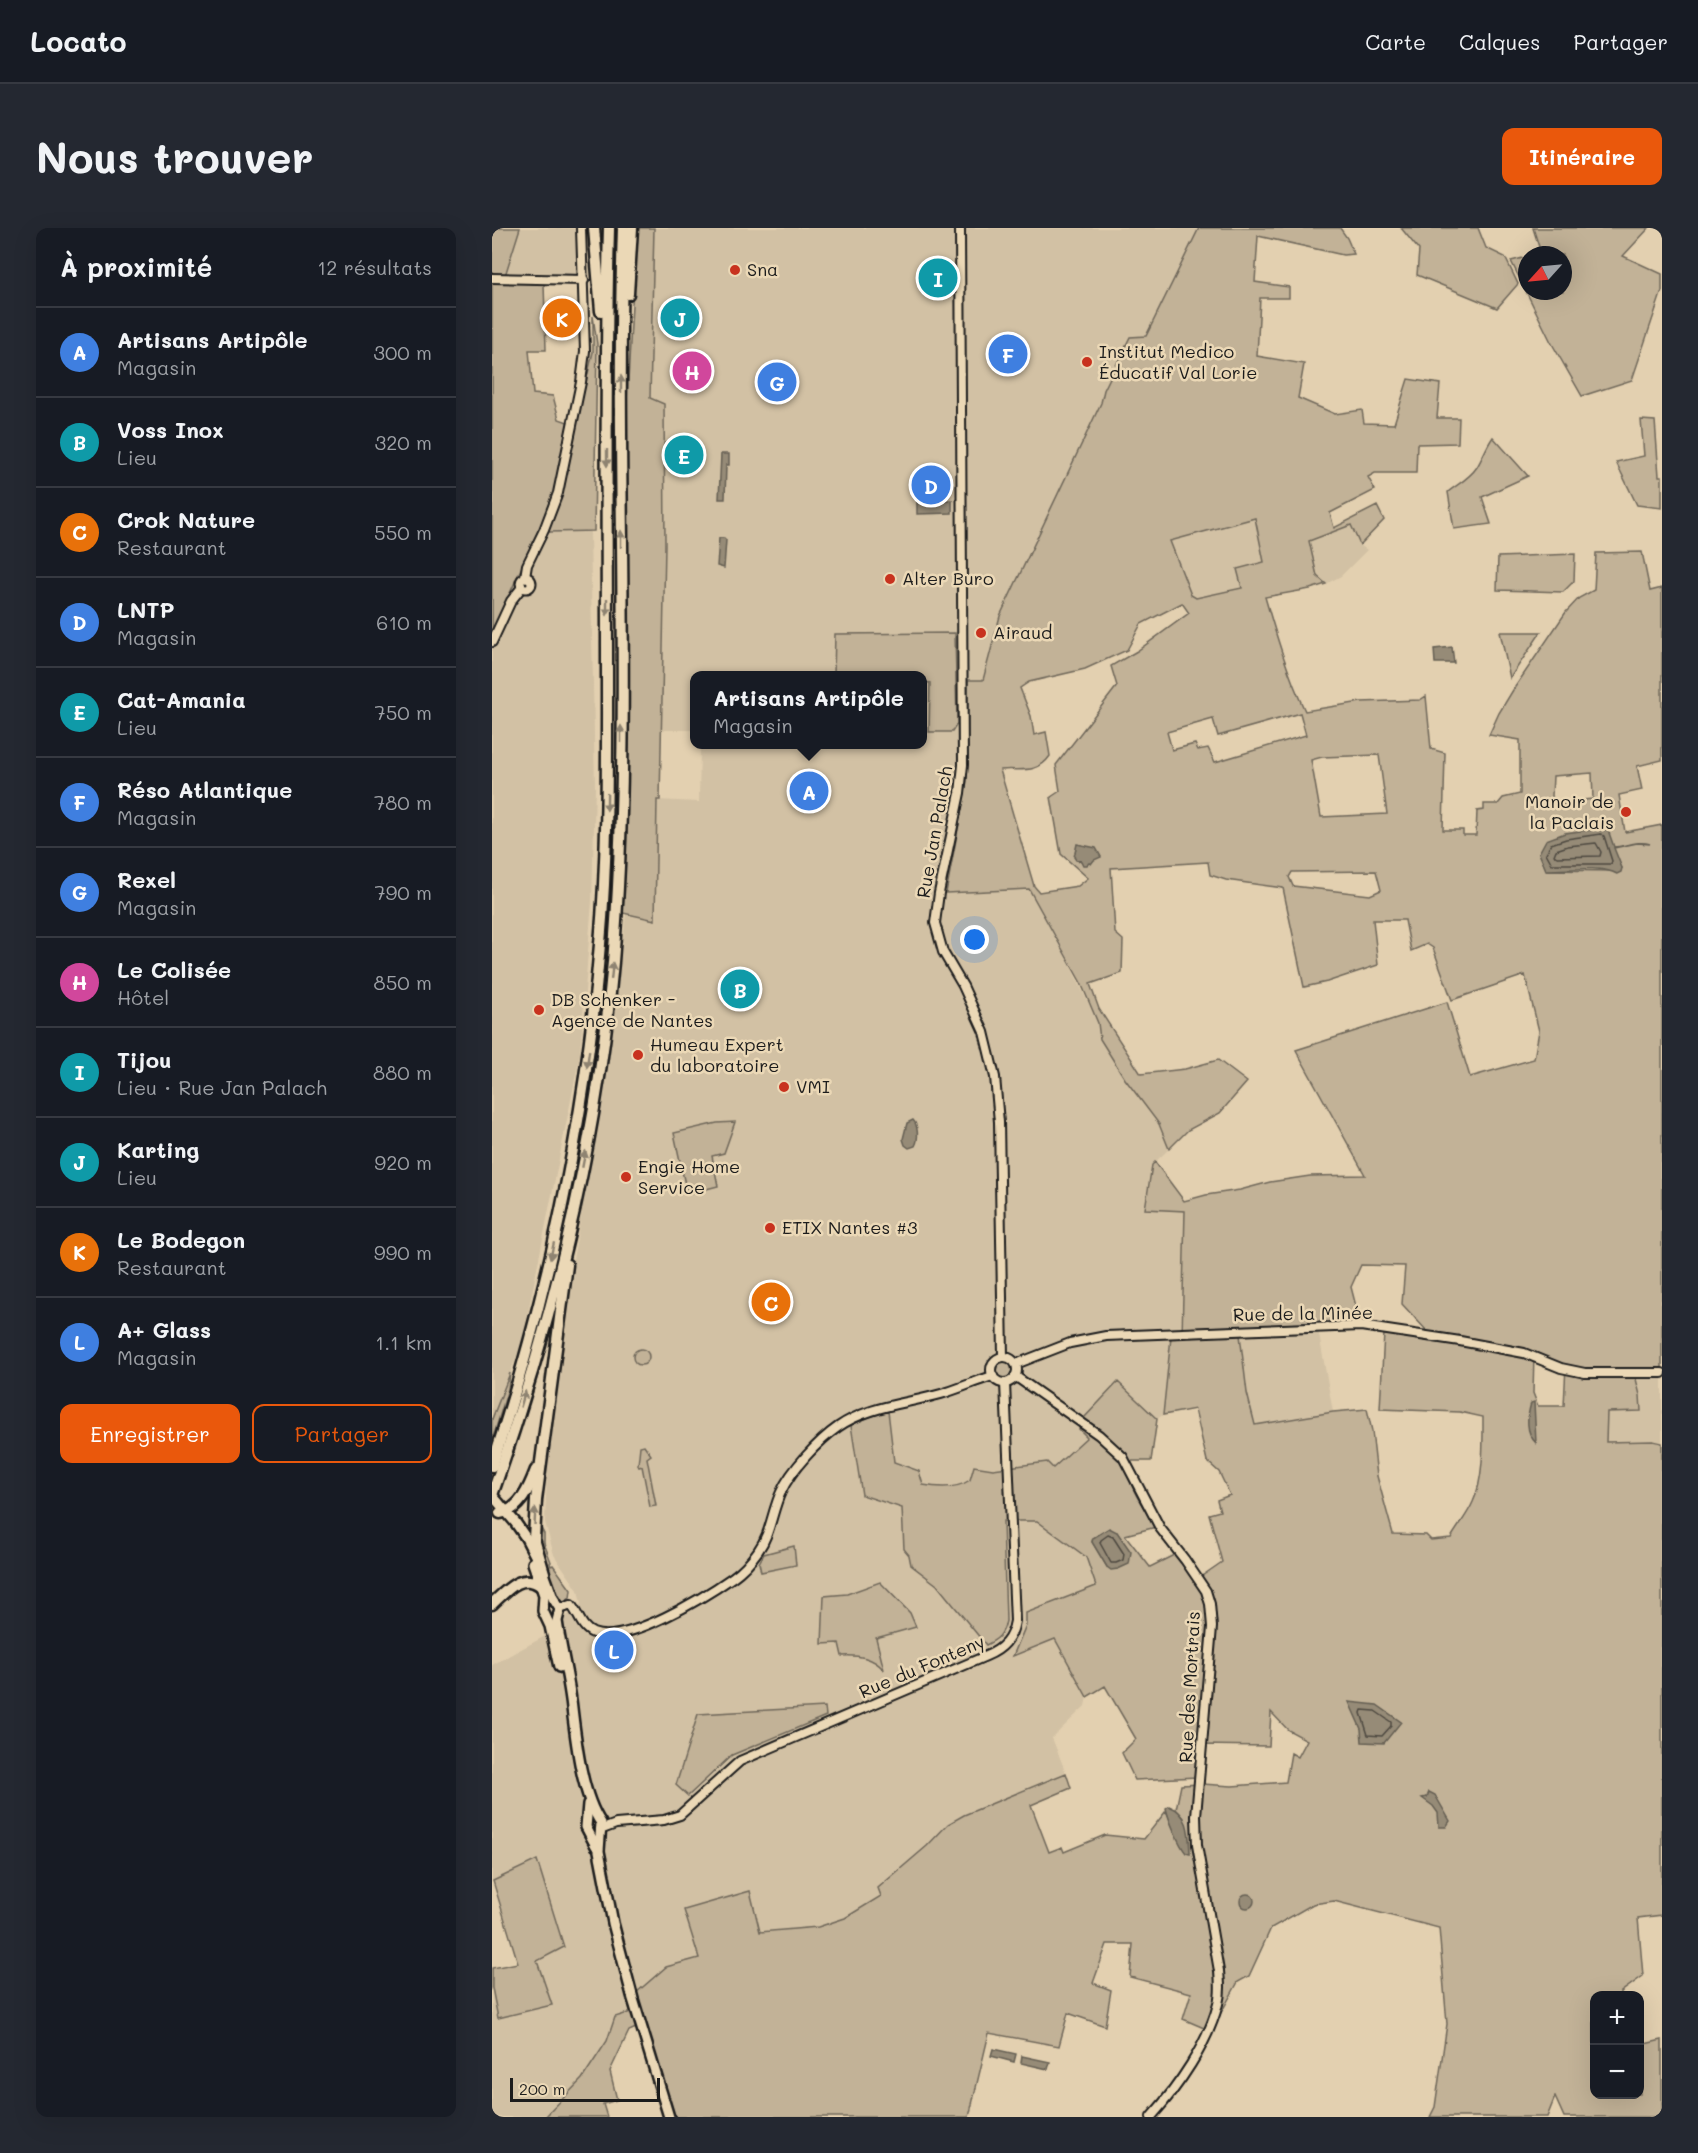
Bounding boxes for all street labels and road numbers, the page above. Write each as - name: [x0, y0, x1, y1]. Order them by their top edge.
- street label: Rue Jan Palach: [911, 764, 957, 900]
- street label: Rue de la Minée: [1233, 1300, 1373, 1326]
- street label: Rue des Mortrais: [1173, 1611, 1205, 1763]
- street label: Rue du Fonteny: [855, 1629, 988, 1703]

